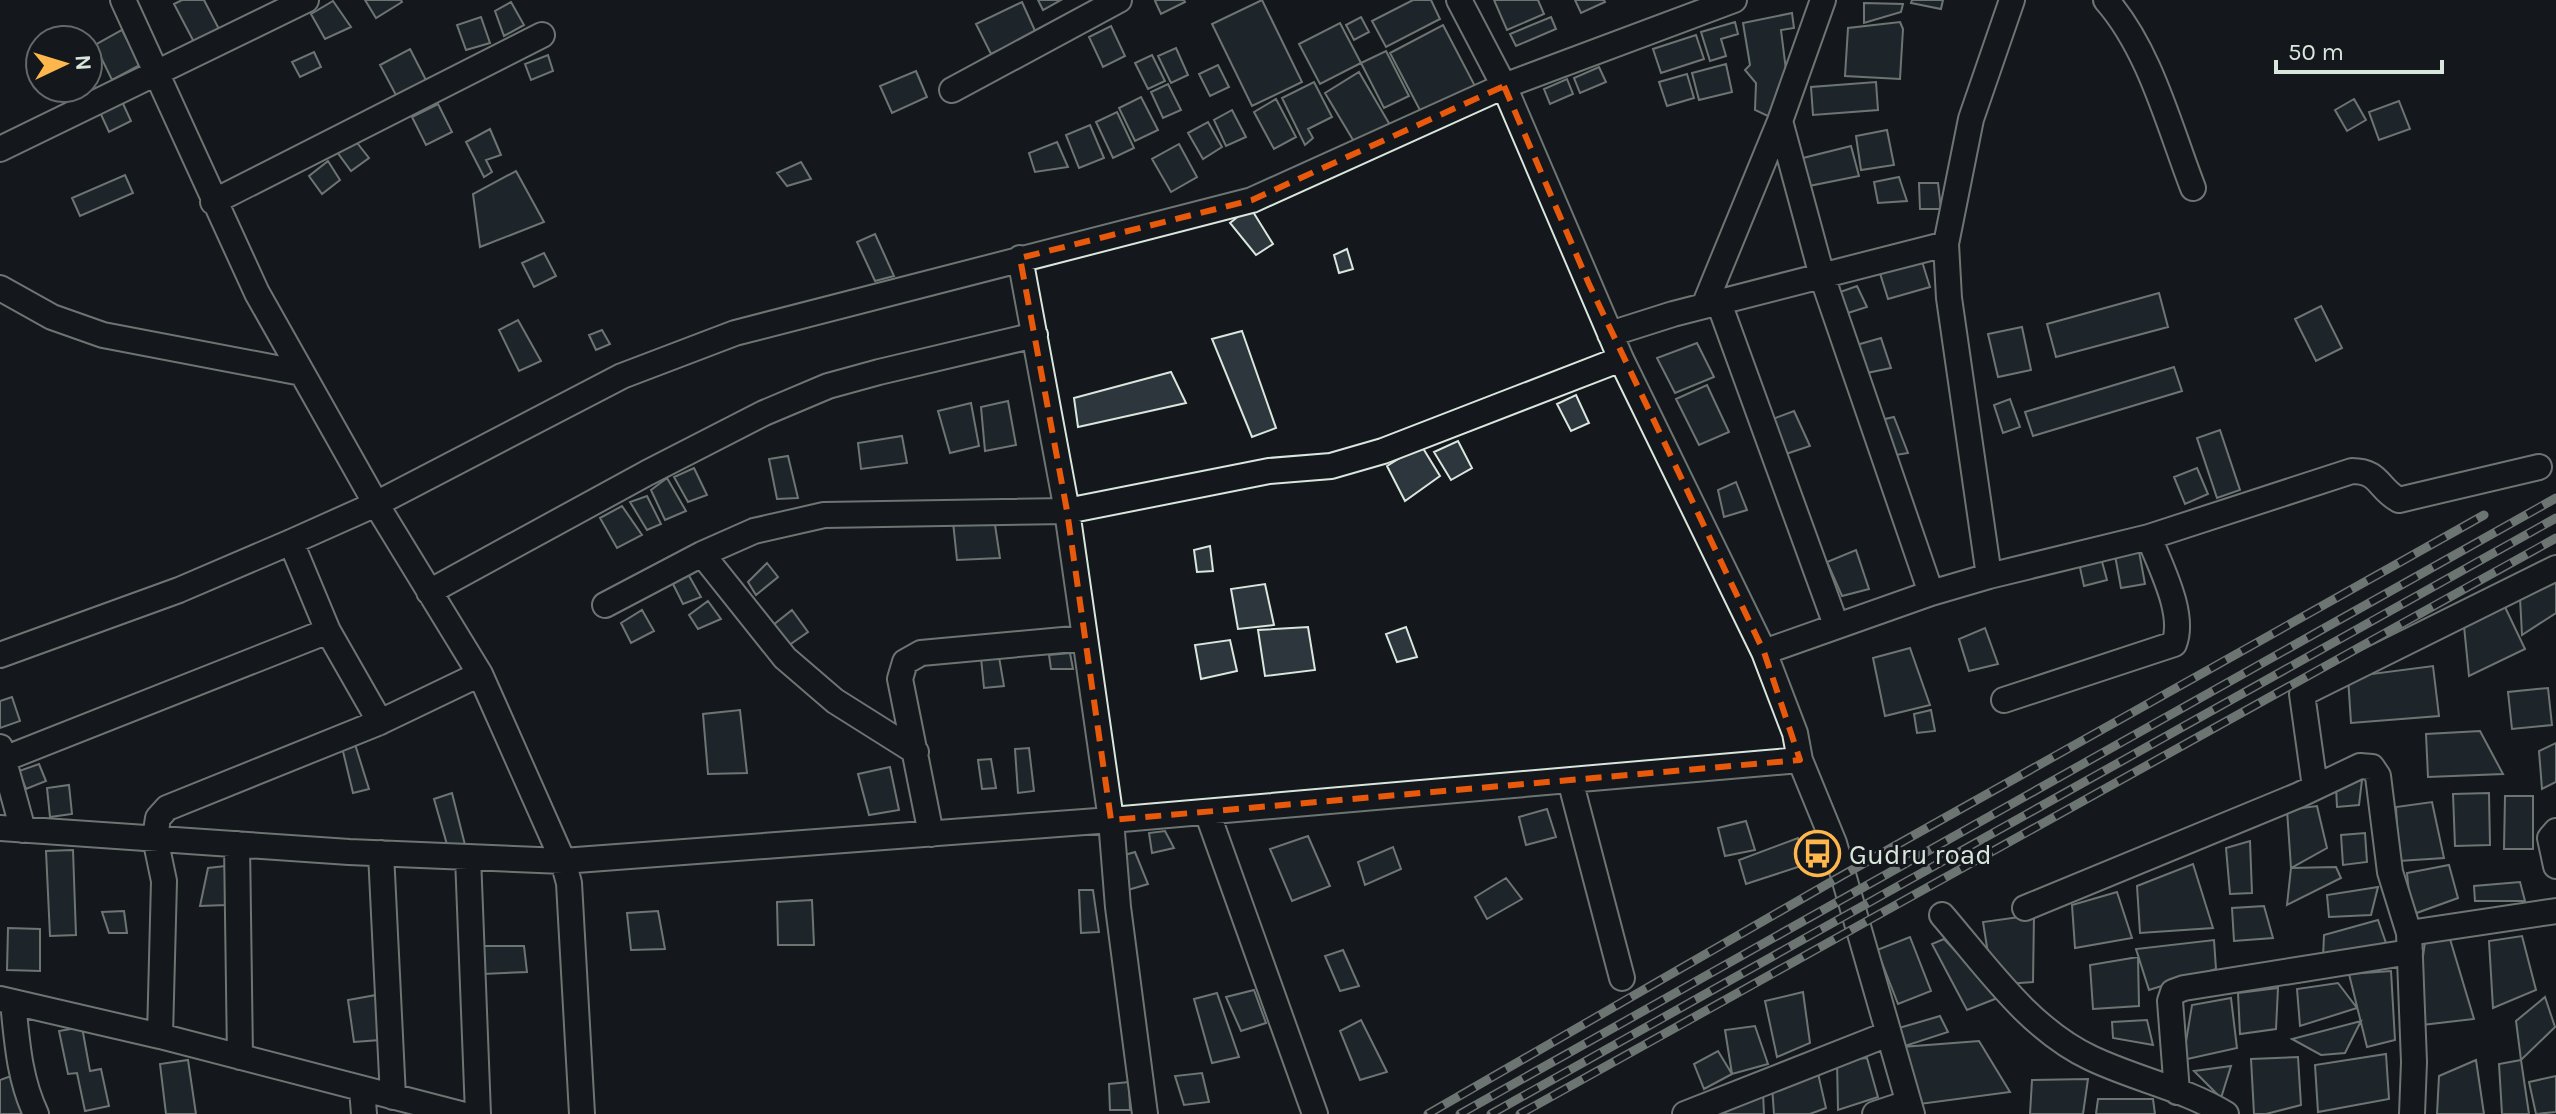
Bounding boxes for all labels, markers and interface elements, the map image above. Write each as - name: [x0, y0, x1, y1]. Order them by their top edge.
- north arrow: [24, 24, 104, 104]
- scale bar: [2276, 24, 2442, 74]
- text: 50 m: [2288, 38, 2344, 66]
- text: N: [69, 54, 96, 71]
- bus stop icon: Gudru road: [1794, 830, 1842, 878]
- place label: Gudru road: [1849, 838, 1992, 871]

